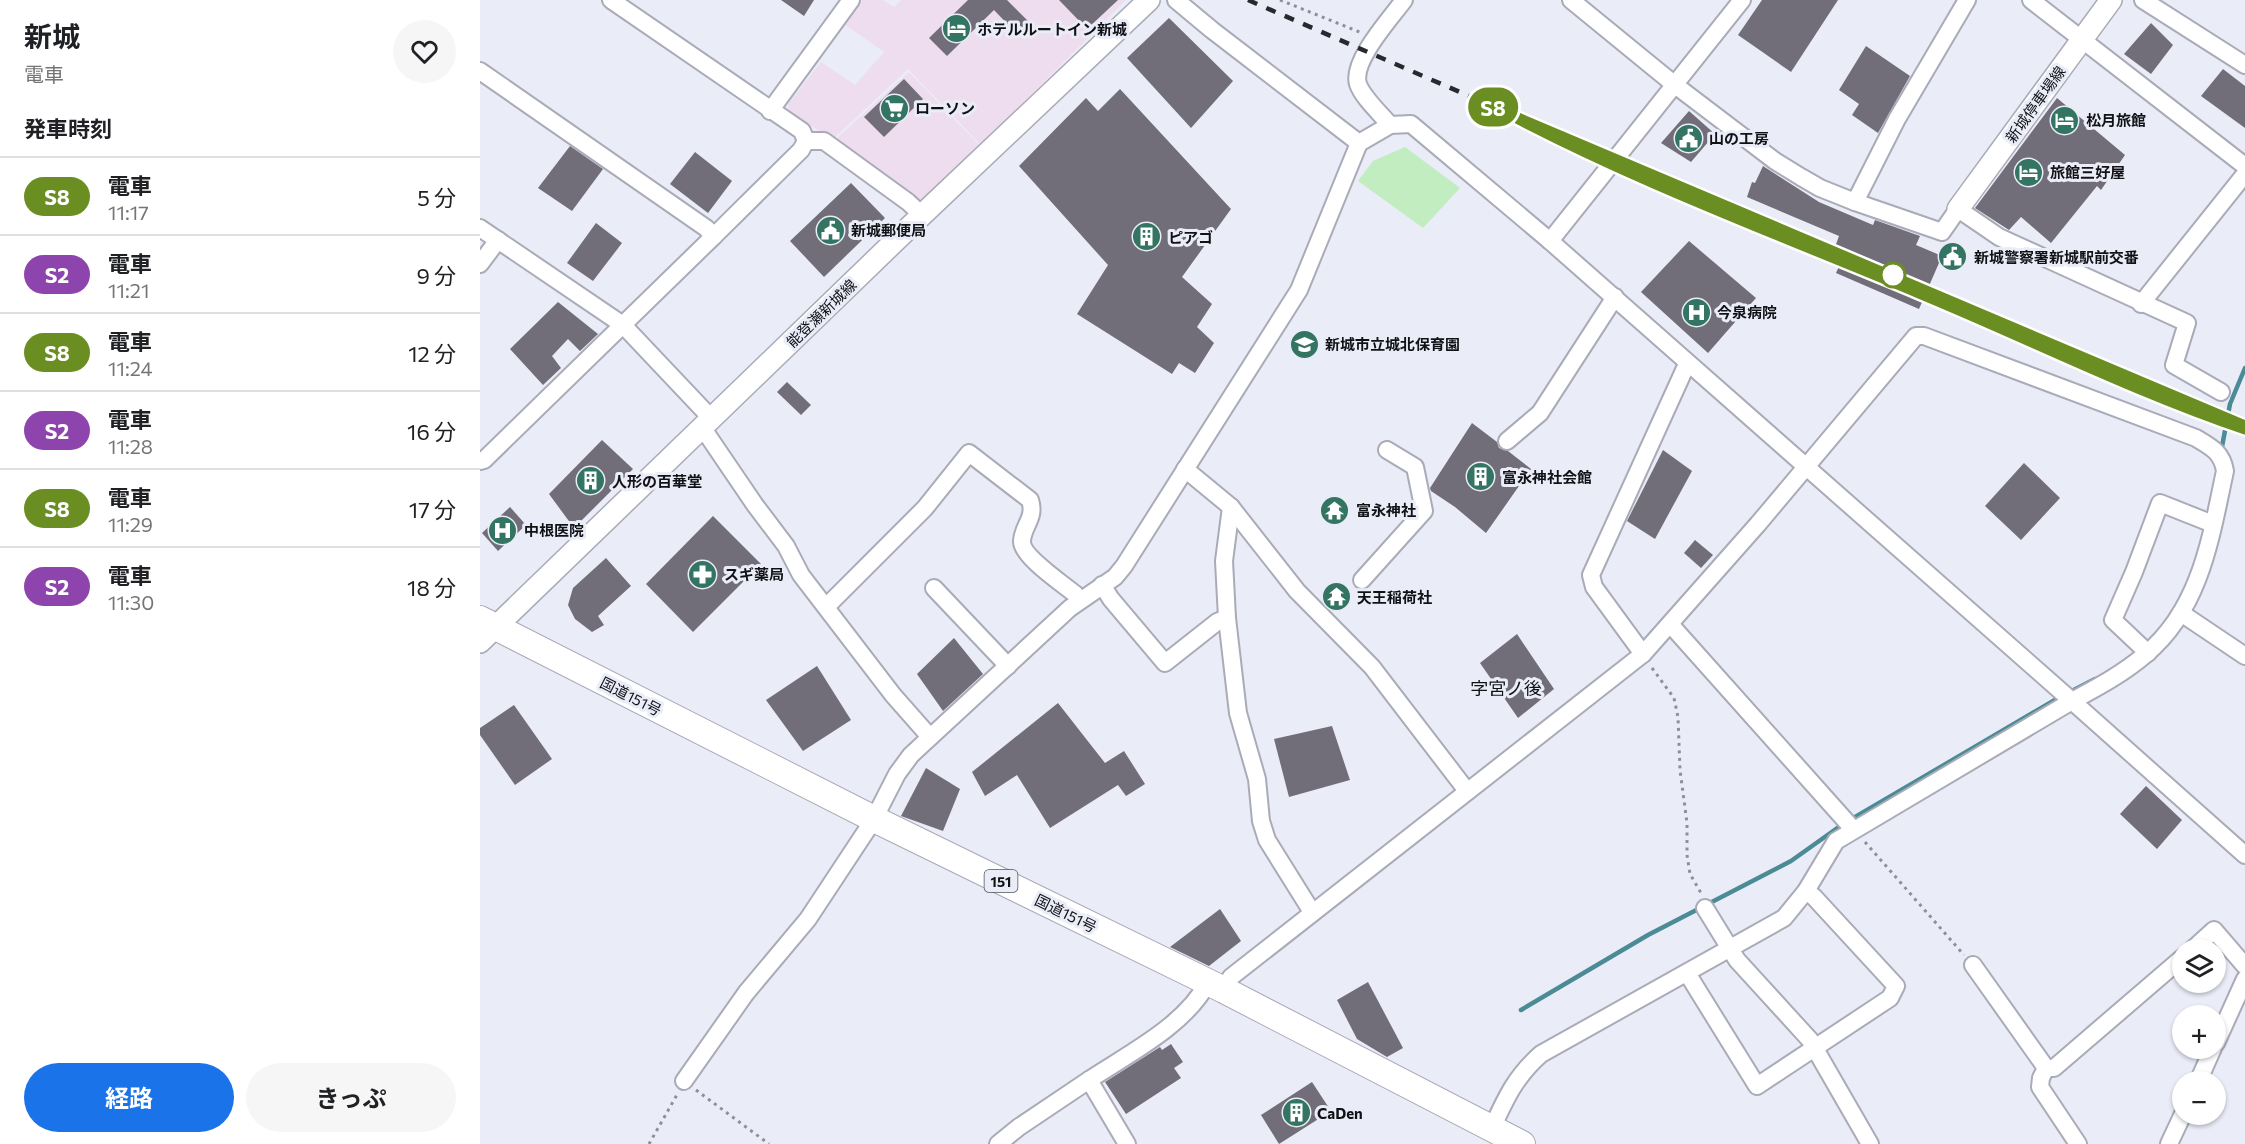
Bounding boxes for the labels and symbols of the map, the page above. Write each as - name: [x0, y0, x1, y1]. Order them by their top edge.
- hotel icon: ホテルルートイン新城: [940, 13, 972, 45]
- place label: ホテルルートイン新城: [977, 20, 1127, 38]
- street label: 新城停車場線: [2001, 62, 2069, 146]
- line badge: S8: [1466, 88, 1520, 126]
- supermarket icon: ローソン: [878, 92, 910, 124]
- place label: ローソン: [915, 99, 975, 117]
- hotel icon: 松月旅館: [2049, 104, 2081, 136]
- place label: 松月旅館: [2086, 111, 2146, 129]
- public building icon: 山の工房: [1672, 122, 1704, 154]
- place label: 山の工房: [1709, 129, 1769, 147]
- hotel icon: 旅館三好屋: [2013, 156, 2045, 188]
- place label: 旅館三好屋: [2050, 163, 2125, 181]
- public building icon: 新城郵便局: [814, 214, 846, 246]
- place label: 新城郵便局: [851, 221, 926, 239]
- building icon: ピアゴ: [1131, 221, 1163, 253]
- place label: ピアゴ: [1168, 228, 1213, 246]
- public building icon: 新城警察署新城駅前交番: [1937, 241, 1969, 273]
- place label: 新城警察署新城駅前交番: [1974, 248, 2139, 266]
- unlabelled marker: [1880, 262, 1906, 288]
- street label: 能登瀬新城線: [782, 275, 860, 351]
- hospital icon: 今泉病院: [1680, 296, 1712, 328]
- place label: 今泉病院: [1717, 303, 1777, 321]
- school or university icon: 新城市立城北保育園: [1288, 328, 1320, 360]
- place label: 新城市立城北保育園: [1325, 335, 1460, 353]
- building icon: 富永神社会館: [1465, 461, 1497, 493]
- building icon: 人形の百華堂: [575, 465, 607, 497]
- place label: 富永神社会館: [1502, 468, 1592, 486]
- place label: 人形の百華堂: [612, 472, 702, 490]
- temple icon: 富永神社: [1319, 494, 1351, 526]
- place label: 富永神社: [1356, 501, 1416, 519]
- hospital icon: 中根医院: [487, 514, 519, 546]
- place label: 中根医院: [524, 521, 584, 539]
- pharmacy icon: スギ薬局: [687, 558, 719, 590]
- place label: スギ薬局: [724, 565, 784, 583]
- temple icon: 天王稲荷社: [1320, 581, 1352, 613]
- place label: 天王稲荷社: [1357, 588, 1432, 606]
- street label: 国道151号: [597, 673, 665, 719]
- district label: 字宮ノ後: [1470, 677, 1542, 699]
- road number: 151: [984, 870, 1018, 892]
- street label: 国道151号: [1032, 890, 1100, 936]
- building icon: CaDen: [1280, 1097, 1312, 1129]
- place label: CaDen: [1317, 1104, 1363, 1122]

